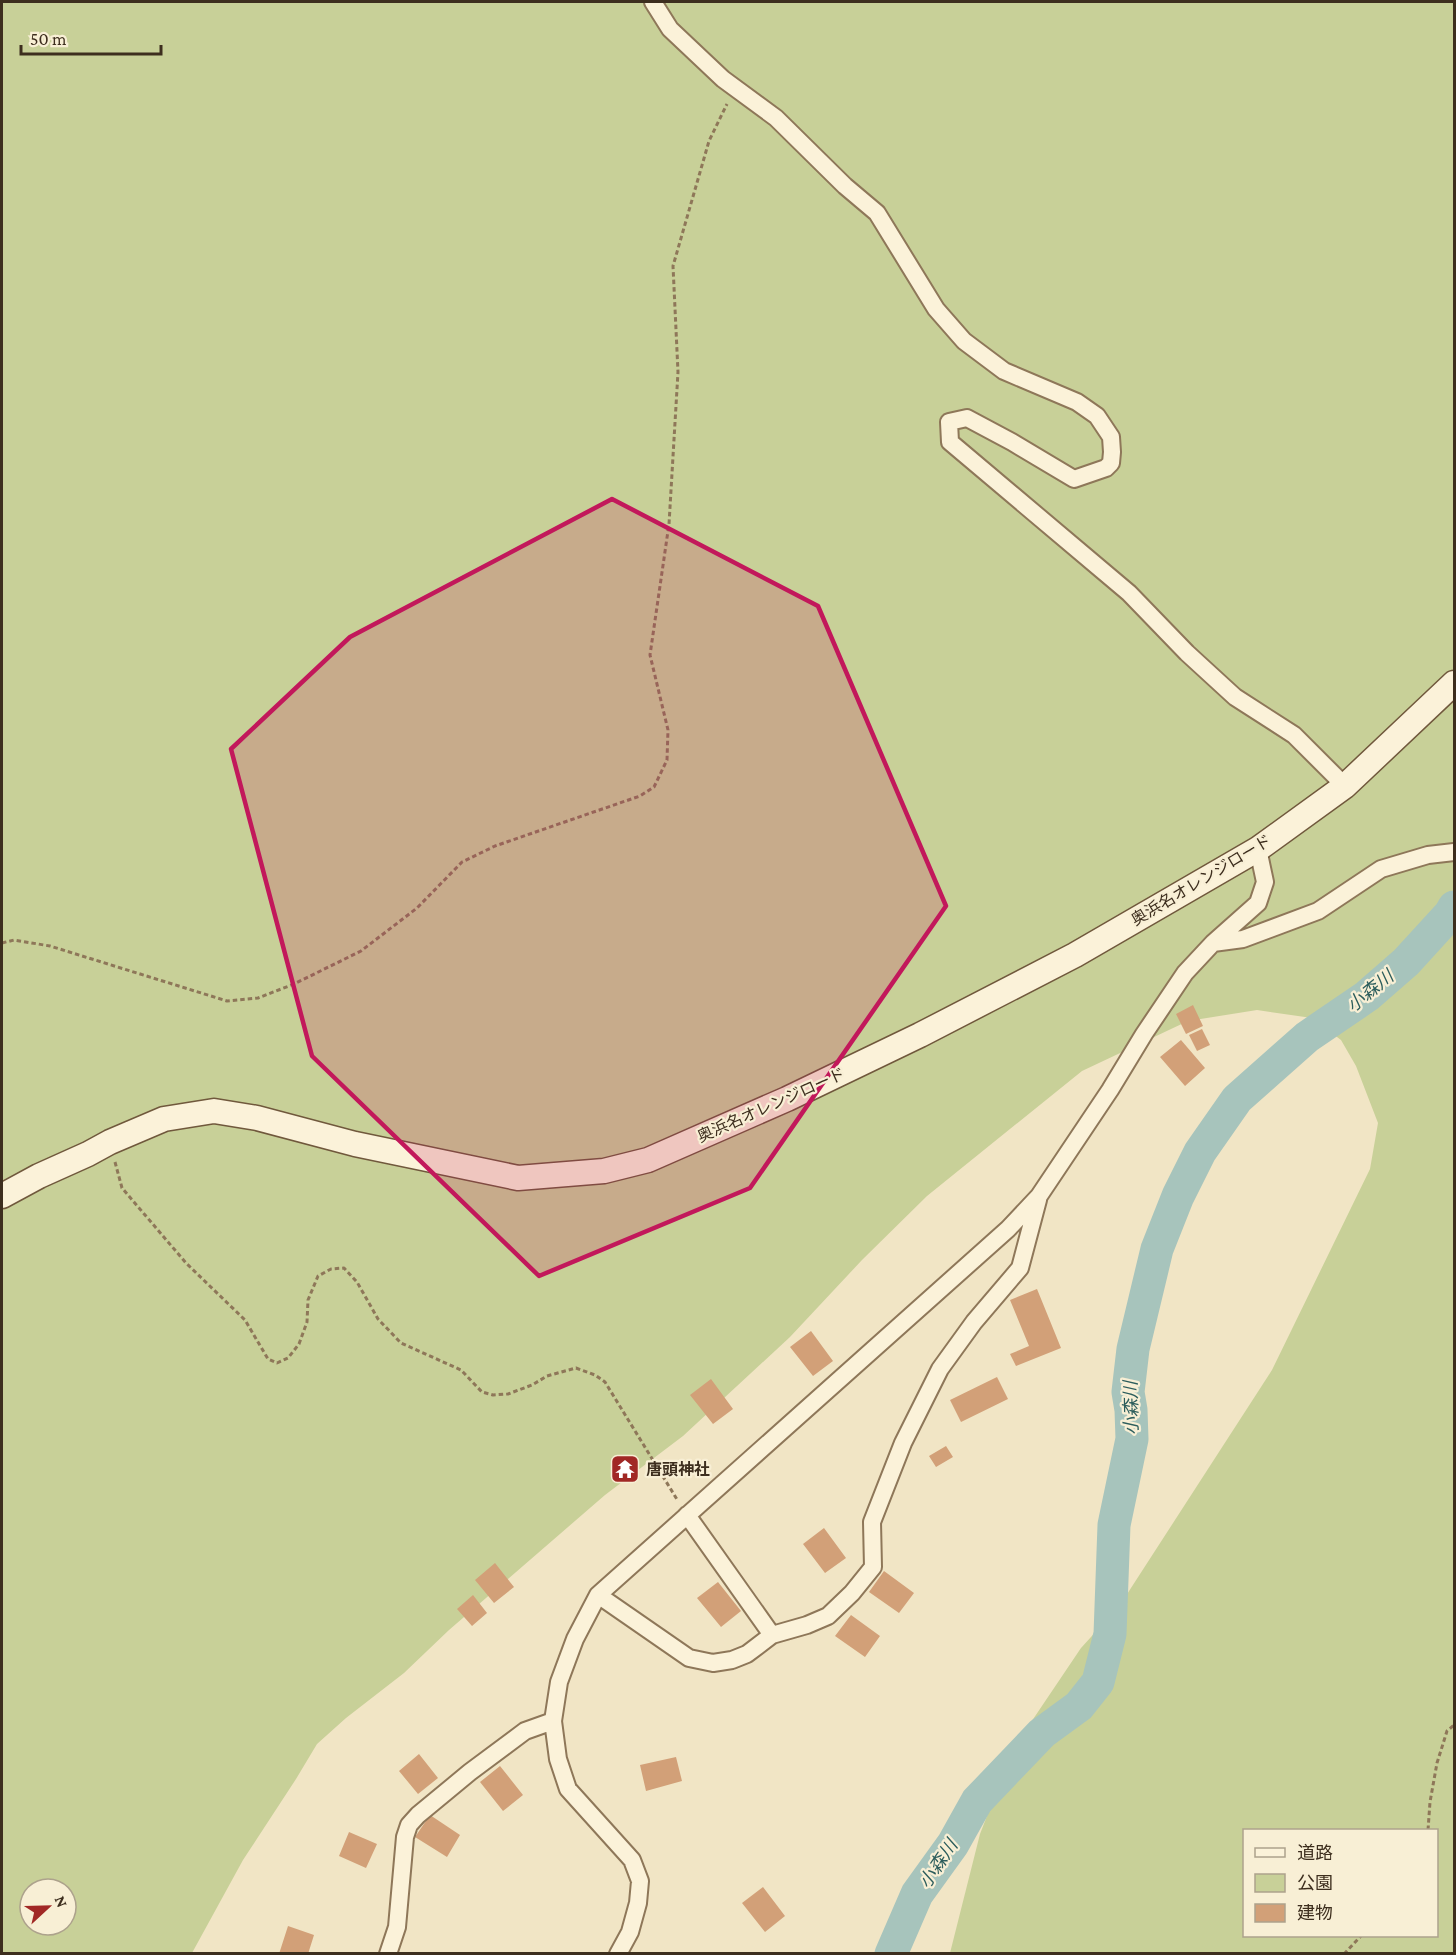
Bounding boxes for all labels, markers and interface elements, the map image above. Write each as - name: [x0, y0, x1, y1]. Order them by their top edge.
- scale bar: [21, 18, 160, 56]
- text: 50 m: [30, 29, 67, 49]
- street label: 奥浜名オレンジロード: [1128, 832, 1274, 928]
- water label: 小森川: [1343, 965, 1399, 1016]
- street label: 奥浜名オレンジロード: [694, 1065, 848, 1145]
- water label: 小森川: [1120, 1379, 1141, 1435]
- temple icon: 唐頭神社: [609, 1453, 641, 1485]
- place label: 唐頭神社: [646, 1460, 710, 1478]
- legend: [1243, 1829, 1438, 1937]
- water label: 小森川: [915, 1834, 963, 1892]
- text: 道路: [1297, 1843, 1333, 1863]
- text: 公園: [1297, 1873, 1333, 1893]
- north arrow: [18, 1877, 78, 1937]
- text: N: [52, 1893, 71, 1910]
- text: 建物: [1297, 1903, 1333, 1923]

